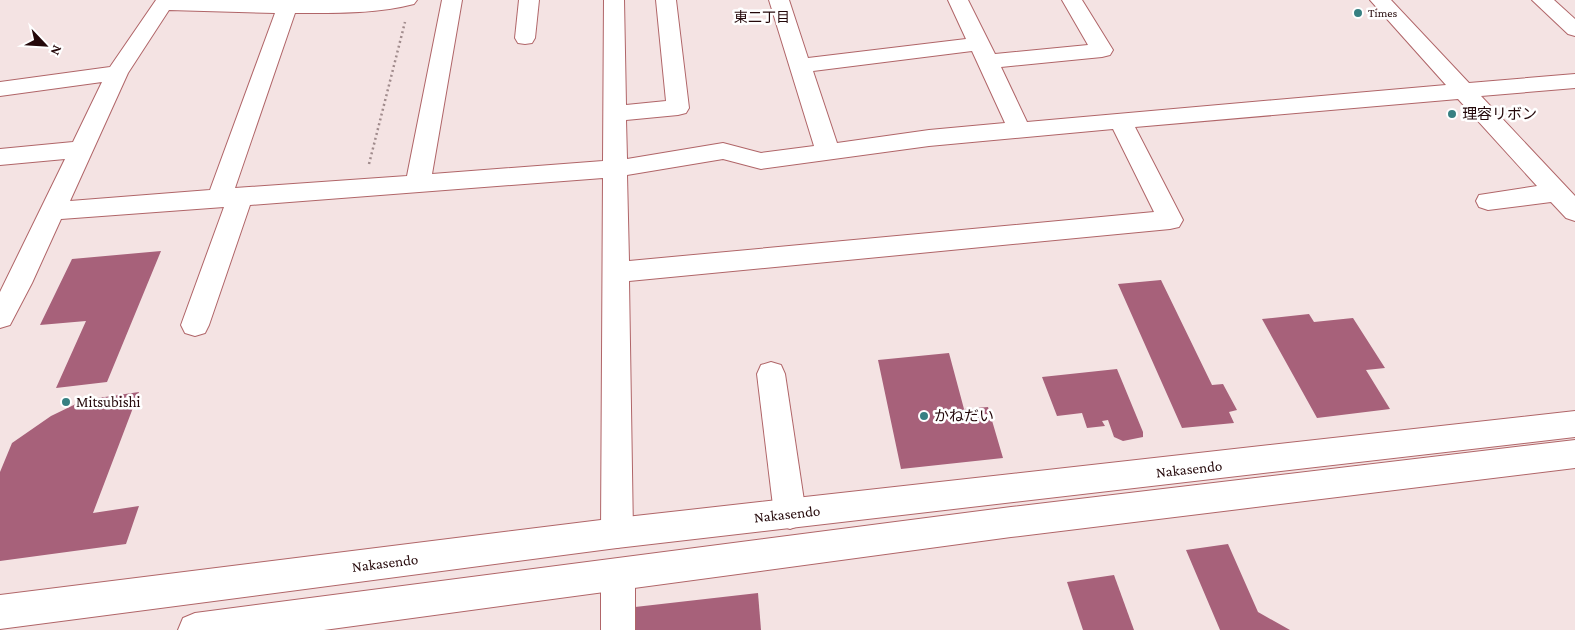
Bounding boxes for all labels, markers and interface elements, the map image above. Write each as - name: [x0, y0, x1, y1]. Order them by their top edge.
- place label: Times: [1368, 6, 1398, 20]
- marker: Times: [1352, 7, 1364, 19]
- district label: 東二丁目: [734, 9, 790, 25]
- north arrow: [20, 20, 70, 70]
- text: N: [47, 43, 66, 59]
- place label: 理容リボン: [1462, 106, 1537, 122]
- marker: 理容リボン: [1446, 108, 1458, 120]
- place label: Mitsubishi: [76, 394, 141, 410]
- marker: Mitsubishi: [60, 396, 72, 408]
- place label: かねだい: [934, 408, 994, 424]
- marker: かねだい: [918, 410, 930, 422]
- street label: Nakasendo: [1155, 458, 1223, 480]
- street label: Nakasendo: [753, 503, 821, 525]
- street label: Nakasendo: [351, 551, 419, 575]

